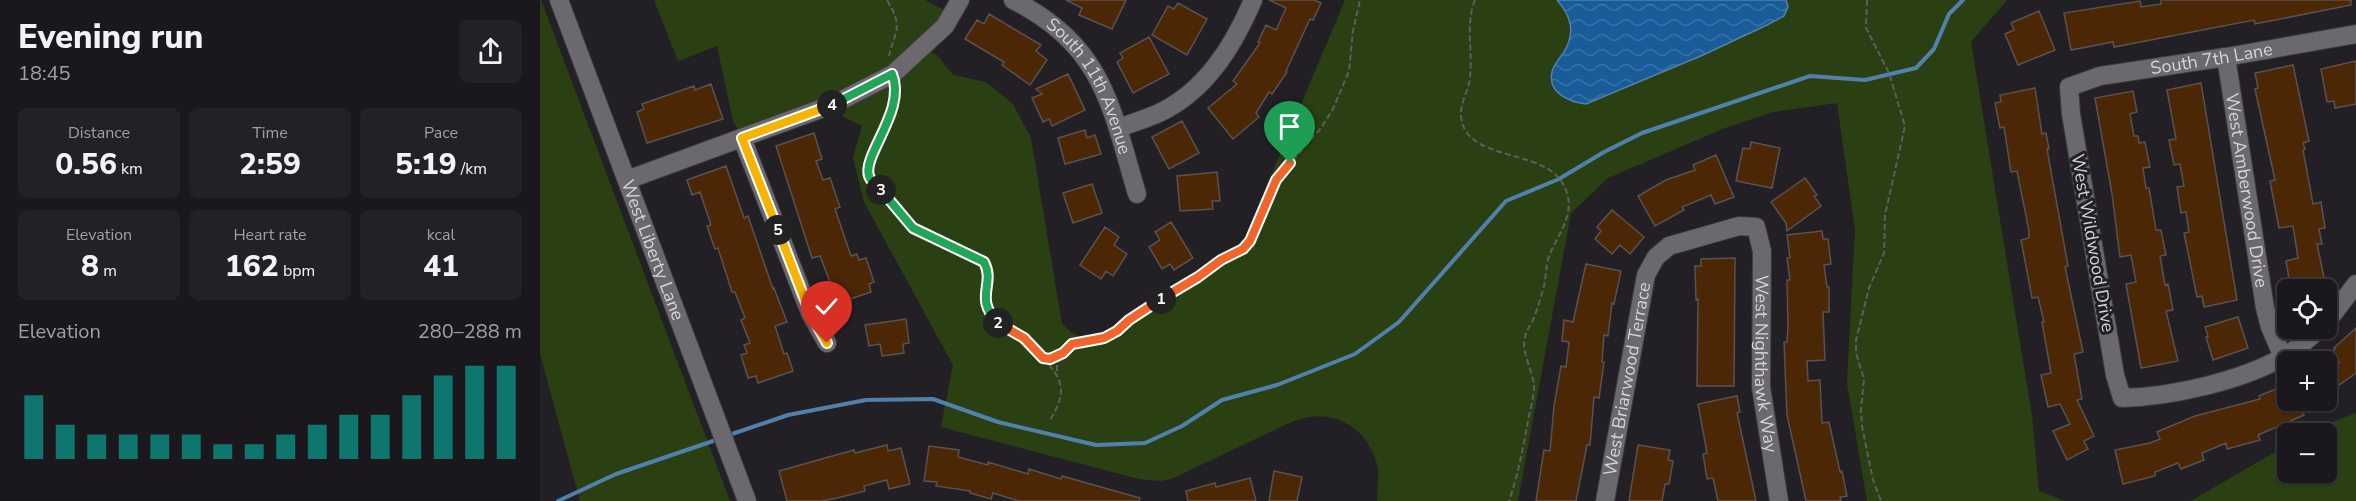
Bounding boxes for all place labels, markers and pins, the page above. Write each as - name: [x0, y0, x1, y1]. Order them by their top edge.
- pin: 4: [817, 90, 847, 120]
- pin: [1264, 101, 1315, 163]
- pin: 3: [866, 175, 896, 205]
- pin: 5: [763, 215, 793, 245]
- pin: [801, 281, 852, 343]
- pin: 1: [1146, 284, 1176, 314]
- pin: 2: [983, 308, 1013, 338]

